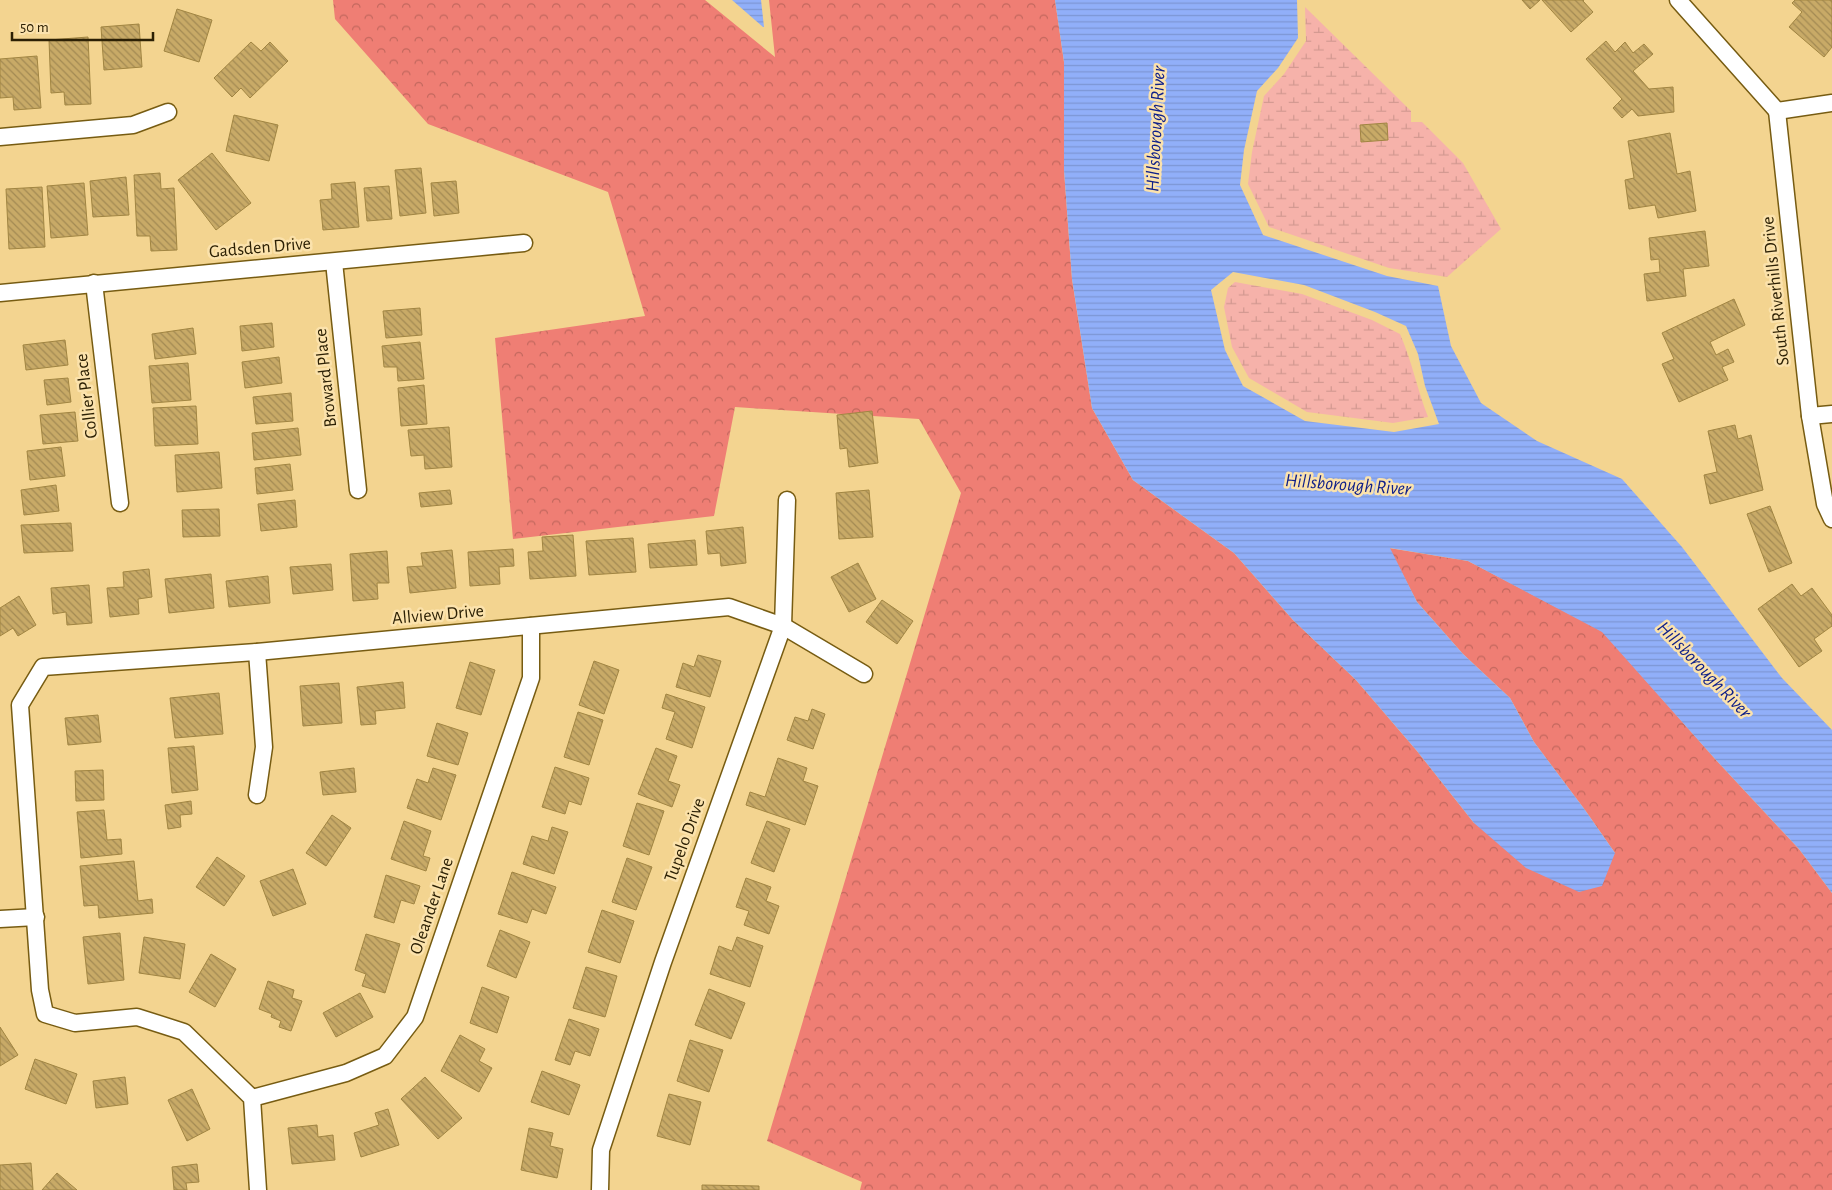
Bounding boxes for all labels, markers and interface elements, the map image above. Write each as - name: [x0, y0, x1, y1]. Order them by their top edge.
- scale bar: [12, 10, 154, 42]
- text: 50 m: [20, 20, 49, 35]
- water label: Hillsborough River: [1143, 65, 1169, 192]
- street label: South Riverhills Drive: [1759, 216, 1793, 366]
- street label: Gadsden Drive: [208, 235, 312, 261]
- street label: Broward Place: [312, 328, 340, 428]
- street label: Collier Place: [73, 352, 101, 440]
- water label: Hillsborough River: [1284, 471, 1412, 499]
- street label: Allview Drive: [391, 602, 485, 628]
- water label: Hillsborough River: [1653, 618, 1755, 723]
- street label: Tupelo Drive: [662, 796, 708, 884]
- street label: Oleander Lane: [407, 855, 457, 957]

